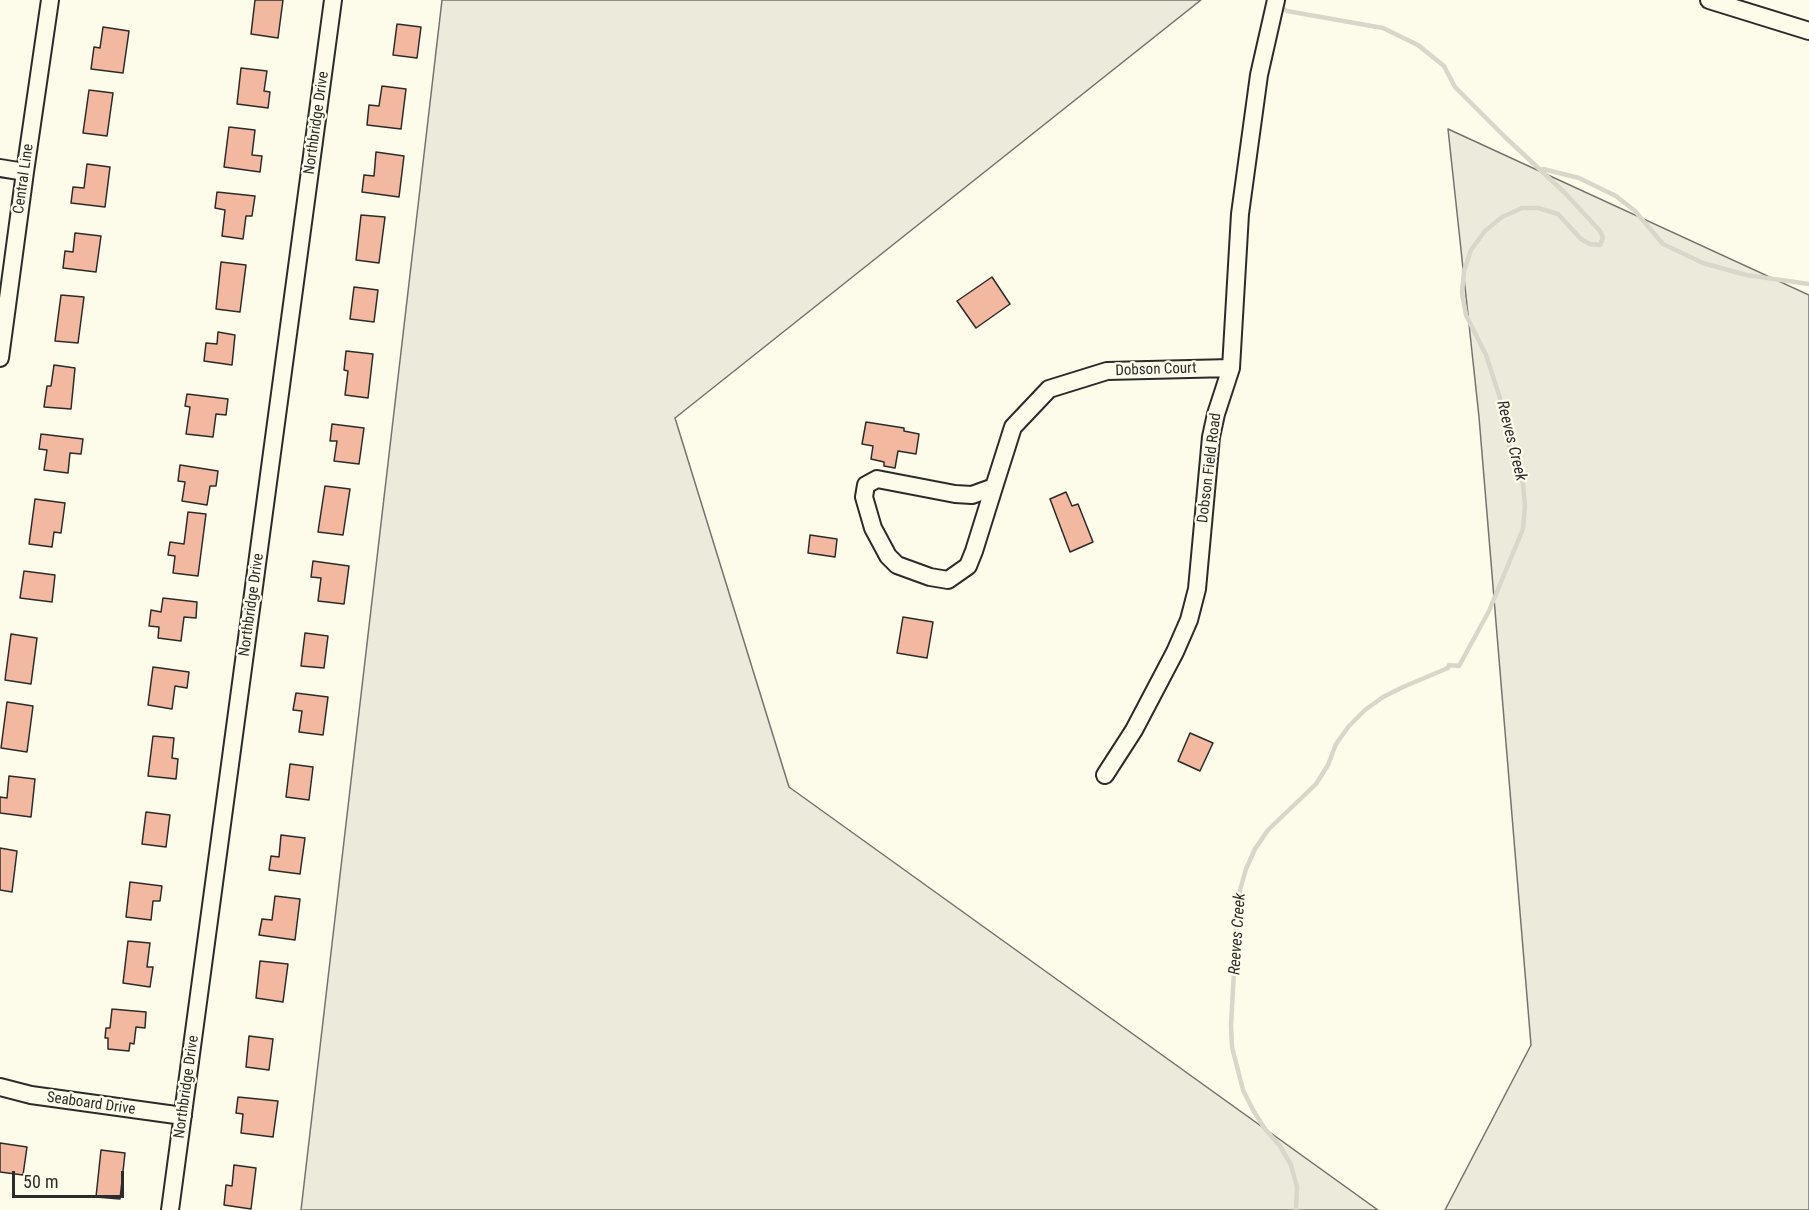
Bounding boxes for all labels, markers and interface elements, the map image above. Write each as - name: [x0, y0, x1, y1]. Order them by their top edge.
- street label: Northbridge Drive: [301, 70, 333, 176]
- street label: Central Line: [10, 143, 38, 215]
- street label: Dobson Court: [1115, 360, 1197, 380]
- water label: Reeves Creek: [1492, 399, 1530, 483]
- street label: Dobson Field Road: [1194, 412, 1226, 524]
- street label: Northbridge Drive: [236, 552, 268, 658]
- water label: Reeves Creek: [1226, 892, 1250, 976]
- street label: Northbridge Drive: [171, 1034, 203, 1140]
- street label: Seaboard Drive: [46, 1089, 136, 1119]
- scale bar: [15, 1159, 128, 1197]
- text: 50 m: [23, 1171, 58, 1192]

